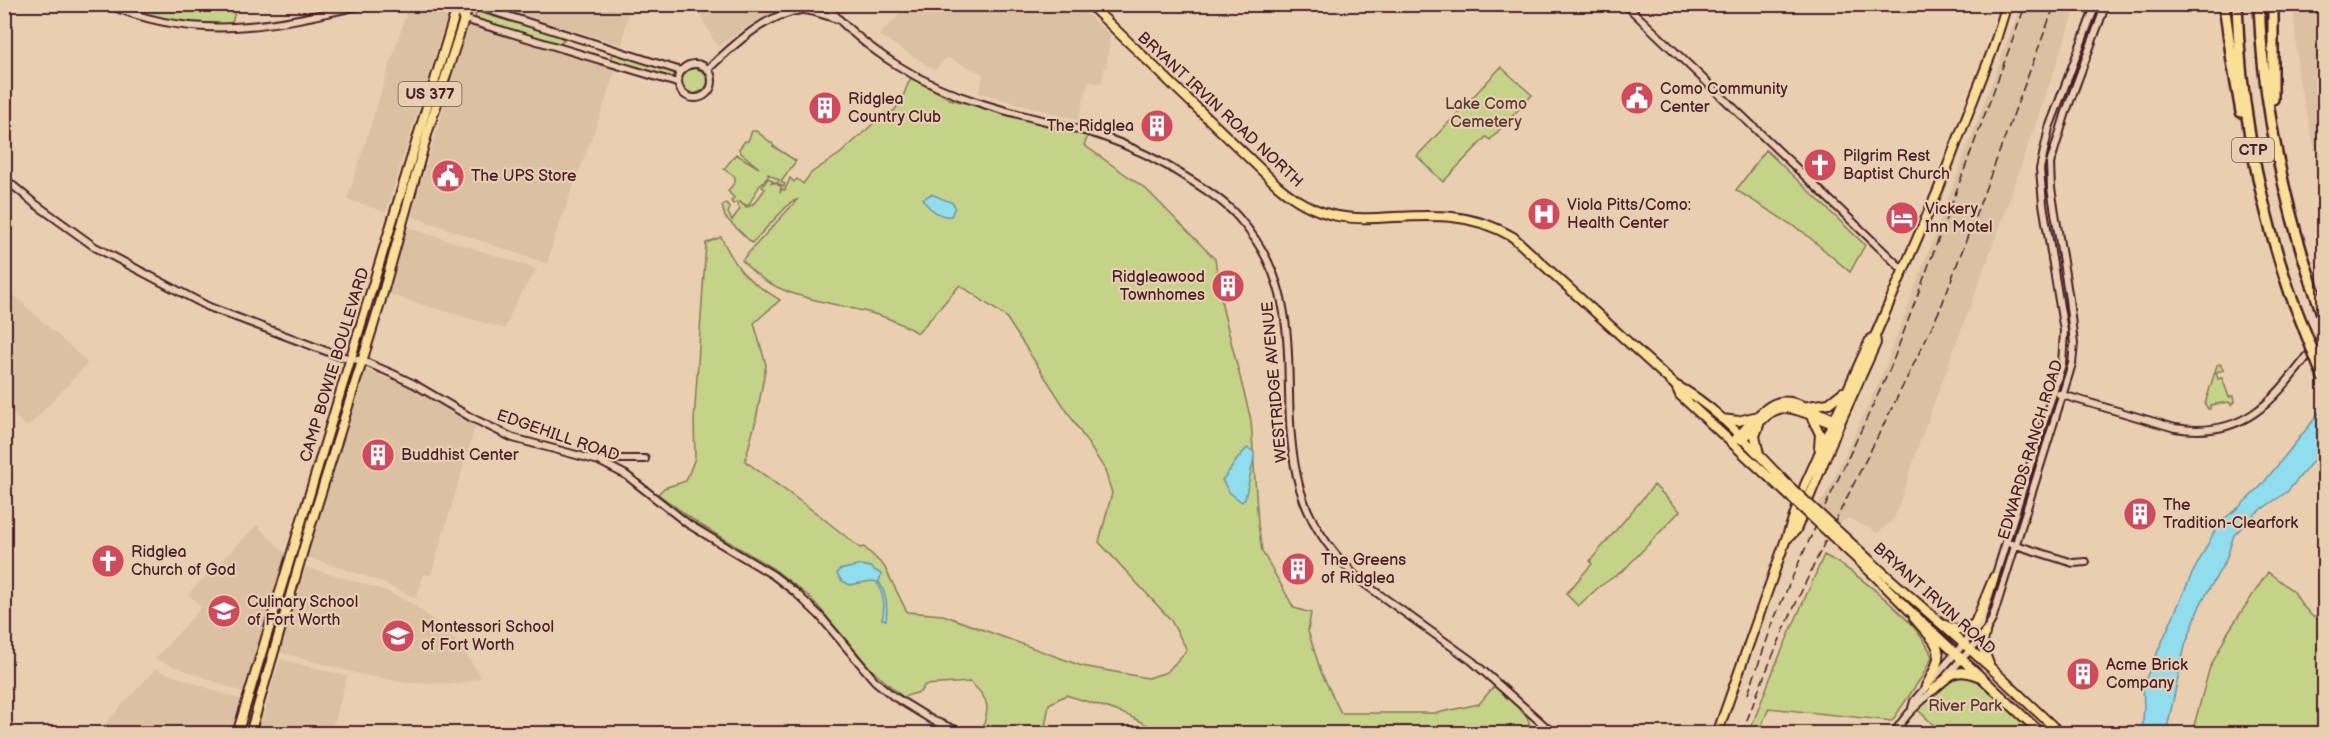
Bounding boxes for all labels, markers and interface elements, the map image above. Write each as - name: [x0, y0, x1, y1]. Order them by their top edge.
- street label: BRYANT IRVIN ROAD NORTH: [1133, 28, 1307, 192]
- public building icon: Como Community Center: [1619, 80, 1655, 116]
- place label: Como Community Center: [1660, 80, 1789, 117]
- road number: US 377: [398, 82, 462, 106]
- building icon: Ridglea Country Club: [807, 90, 843, 126]
- place label: Ridglea Country Club: [848, 90, 941, 127]
- park label: Lake Como Cemetery: [1445, 95, 1527, 132]
- building icon: The Ridglea: [1139, 108, 1175, 144]
- place label: The Ridglea: [1047, 117, 1134, 136]
- road number: CTP: [2232, 138, 2274, 162]
- church icon: Pilgrim Rest Baptist Church: [1802, 147, 1838, 183]
- place label: Pilgrim Rest Baptist Church: [1843, 147, 1950, 184]
- public building icon: The UPS Store: [430, 158, 466, 194]
- place label: The UPS Store: [471, 167, 577, 186]
- hospital icon: Viola Pitts/Como: Health Center: [1526, 196, 1562, 232]
- place label: Viola Pitts/Como: Health Center: [1567, 196, 1691, 233]
- hotel icon: Vickery Inn Motel: [1884, 200, 1920, 236]
- place label: Vickery Inn Motel: [1925, 200, 1993, 237]
- street label: CAMP BOWIE BOULEVARD: [296, 265, 374, 465]
- place label: Ridgleawood Townhomes: [1112, 268, 1205, 305]
- building icon: Ridgleawood Townhomes: [1210, 268, 1246, 304]
- street label: WESTRIDGE AVENUE: [1258, 300, 1292, 464]
- street label: EDWARDS RANCH ROAD: [1995, 358, 2067, 542]
- street label: EDGEHILL ROAD: [494, 406, 622, 466]
- building icon: Buddhist Center: [360, 437, 396, 473]
- place label: Buddhist Center: [401, 446, 519, 465]
- building icon: The Tradition-Clearfork: [2122, 496, 2158, 532]
- place label: The Tradition-Clearfork: [2163, 496, 2298, 533]
- street label: BRYANT IRVIN ROAD: [1869, 539, 1999, 659]
- church icon: Ridglea Church of God: [90, 543, 126, 579]
- place label: Ridglea Church of God: [131, 543, 236, 580]
- building icon: The Greens of Ridglea: [1280, 551, 1316, 587]
- place label: The Greens of Ridglea: [1321, 551, 1406, 588]
- school or university icon: Culinary School of Fort Worth: [206, 593, 242, 629]
- place label: Culinary School of Fort Worth: [247, 593, 358, 630]
- school or university icon: Montessori School of Fort Worth: [380, 618, 416, 654]
- place label: Montessori School of Fort Worth: [421, 618, 554, 655]
- building icon: Acme Brick Company: [2065, 656, 2101, 692]
- place label: Acme Brick Company: [2106, 656, 2188, 693]
- park label: River Park: [1928, 697, 2002, 716]

